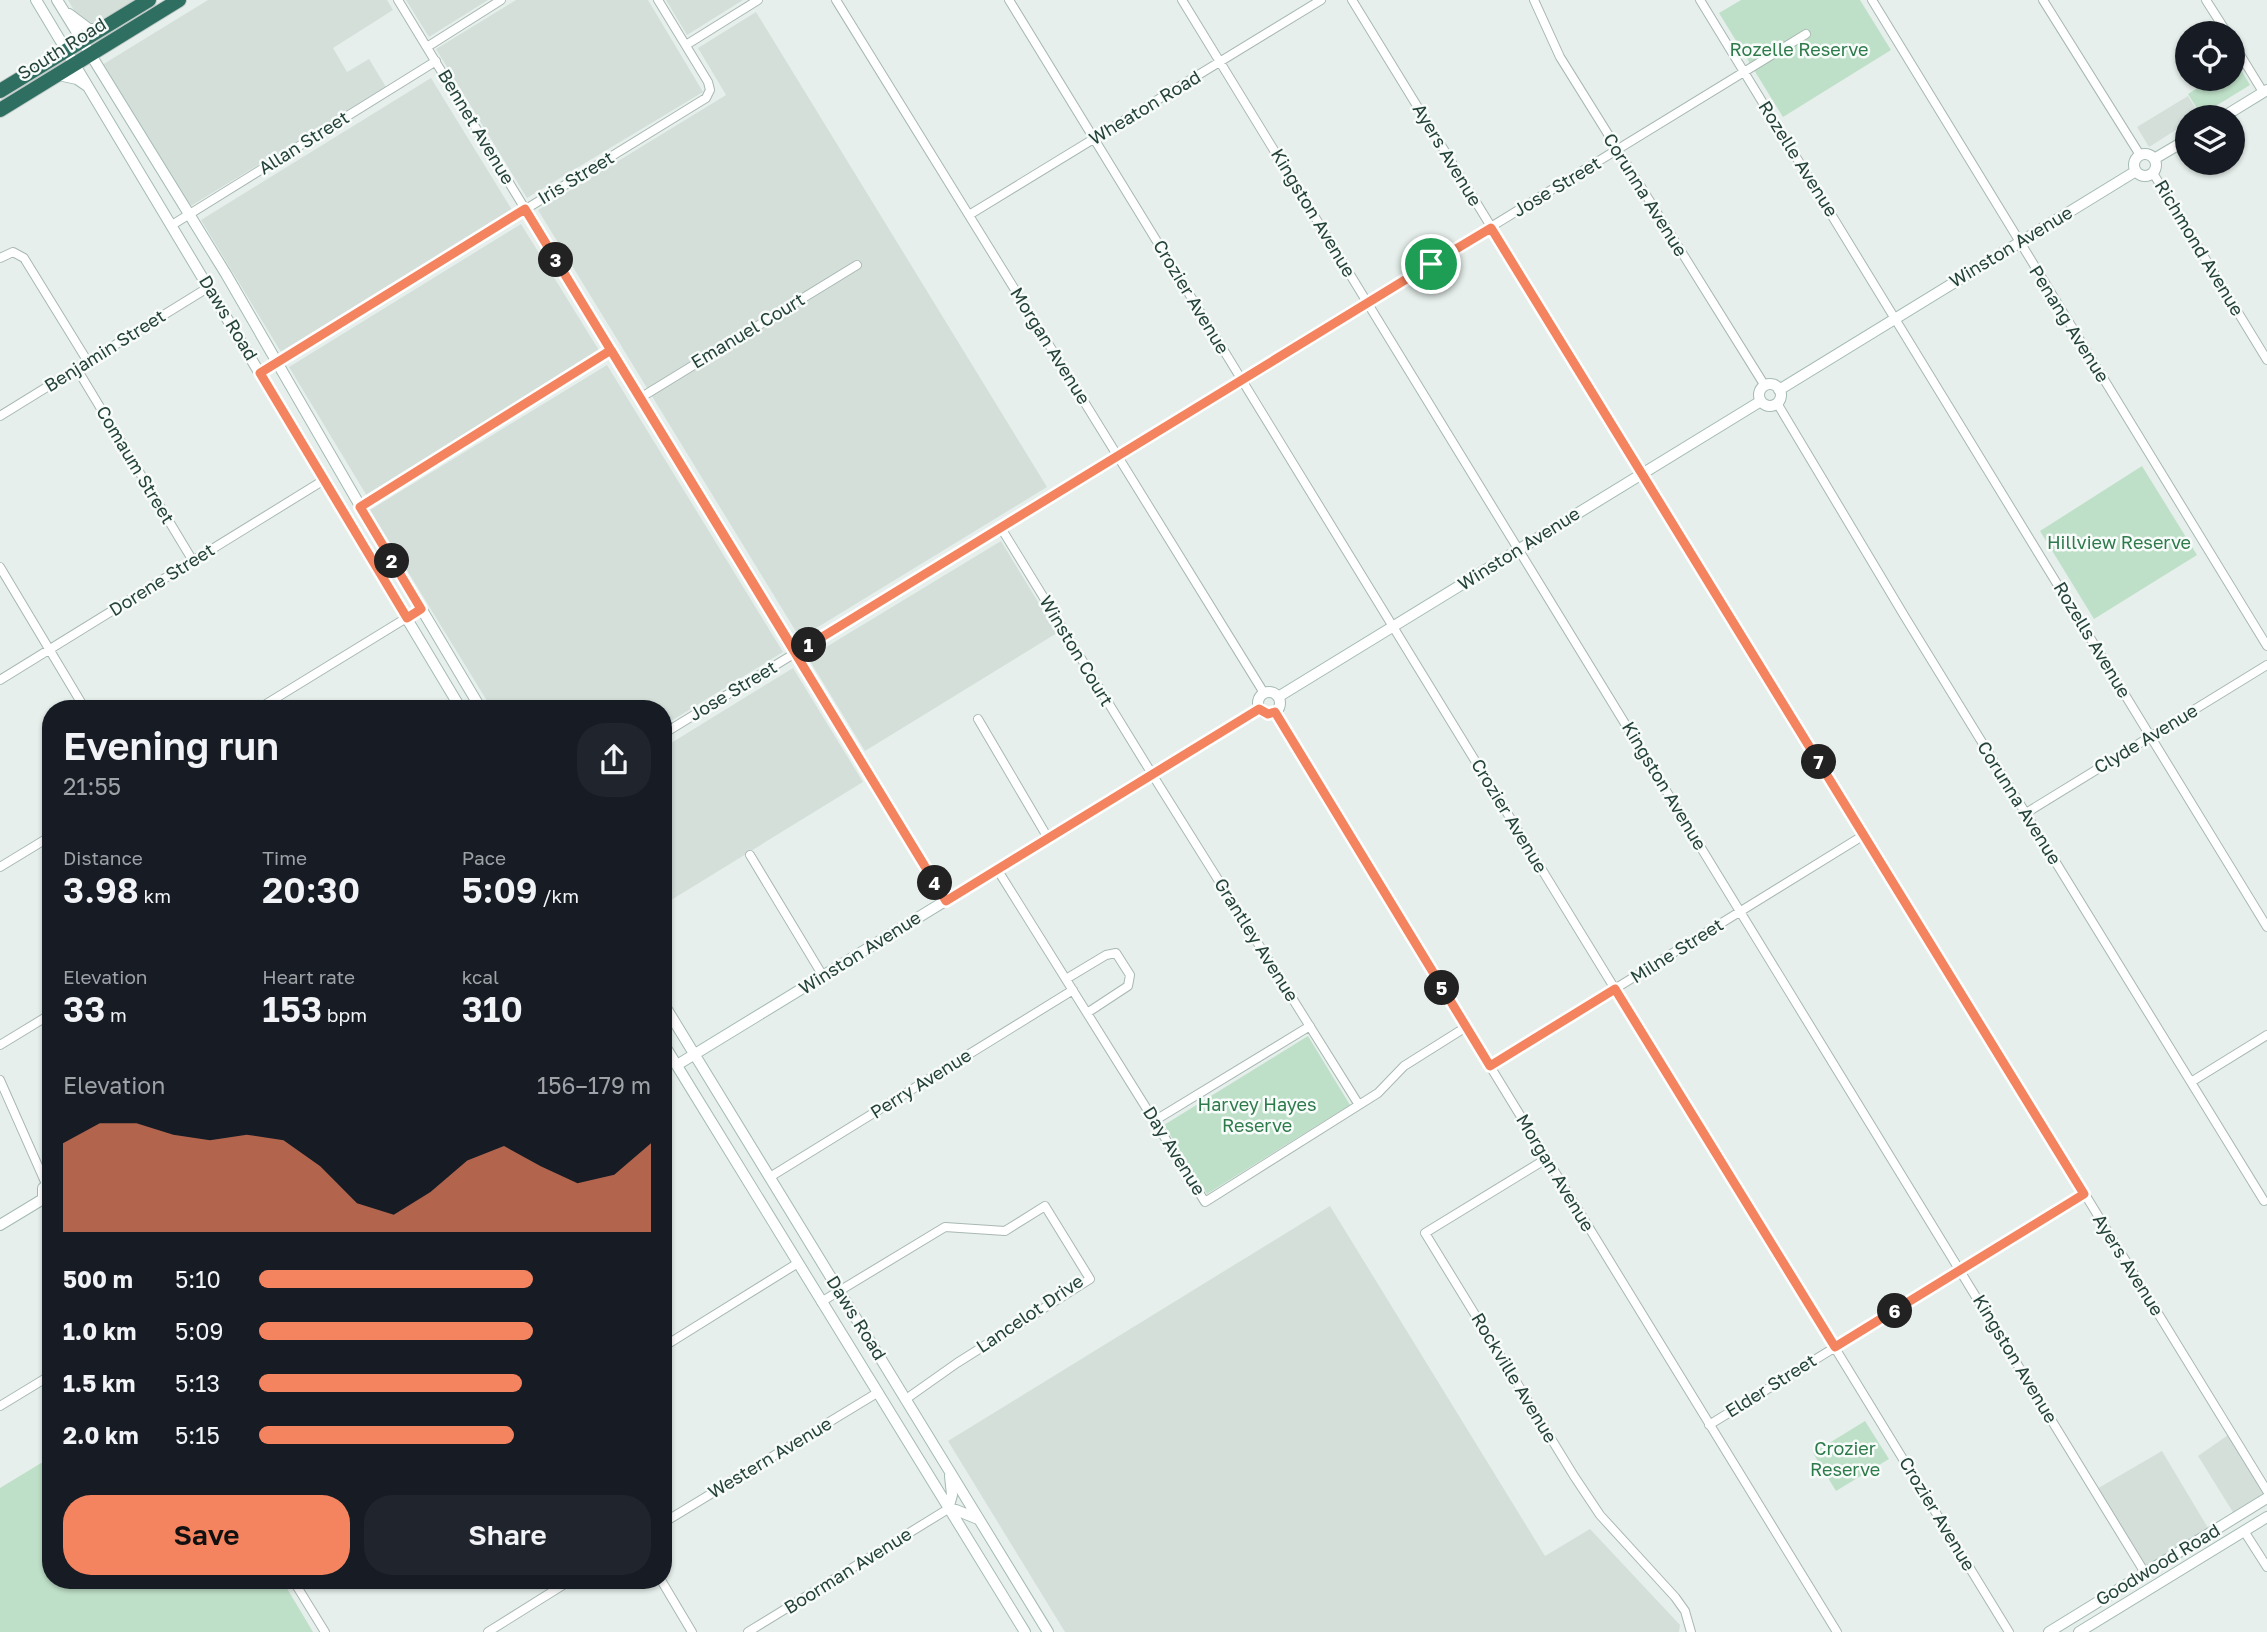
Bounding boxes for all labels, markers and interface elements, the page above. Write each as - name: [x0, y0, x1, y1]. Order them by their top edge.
- street label: South Road: [13, 12, 110, 84]
- map controls: [2175, 21, 2245, 175]
- button: locate: [2175, 21, 2245, 91]
- park label: Rozelle Reserve: [1730, 38, 1868, 60]
- street label: Bennet Avenue: [434, 65, 520, 188]
- street label: Wheaton Road: [1085, 65, 1204, 149]
- street label: Rozelle Avenue: [1754, 97, 1843, 220]
- street label: Ayers Avenue: [1409, 99, 1487, 210]
- button: layers: [2175, 105, 2245, 175]
- street label: Allan Street: [254, 106, 353, 179]
- street label: Corunna Avenue: [1599, 129, 1693, 260]
- street label: Kingston Avenue: [1267, 144, 1361, 281]
- street label: Iris Street: [533, 146, 618, 208]
- street label: Jose Street: [1509, 151, 1604, 221]
- street label: Richmond Avenue: [2151, 175, 2249, 320]
- street label: Winston Avenue: [1945, 201, 2076, 292]
- pin: [1401, 234, 1461, 294]
- street label: Crozier Avenue: [1149, 235, 1235, 358]
- pin: 3: [538, 243, 574, 278]
- icon: arrive: [1412, 245, 1450, 283]
- text: 3: [550, 248, 561, 271]
- street label: Penang Avenue: [2025, 261, 2115, 386]
- street label: Daws Road: [195, 271, 263, 364]
- street label: Morgan Avenue: [1006, 283, 1096, 408]
- street label: Emanuel Court: [687, 288, 808, 373]
- street label: Benjamin Street: [40, 304, 169, 396]
- street label: Comaum Street: [92, 401, 180, 527]
- street label: Winston Avenue: [1453, 502, 1584, 595]
- park label: Hillview Reserve: [2047, 531, 2191, 553]
- street label: Dorene Street: [105, 538, 218, 620]
- pin: 2: [374, 544, 410, 578]
- text: 2: [386, 549, 397, 572]
- street label: Rozells Avenue: [2050, 577, 2136, 702]
- street label: Winston Court: [1035, 591, 1118, 710]
- pin: 1: [792, 628, 826, 662]
- text: 1: [804, 633, 813, 656]
- street label: Jose Street: [685, 655, 780, 725]
- street label: Clyde Avenue: [2090, 699, 2201, 778]
- street label: Kingston Avenue: [1618, 717, 1712, 854]
- text: Evening run: [63, 723, 279, 768]
- button: share: [577, 723, 651, 797]
- street label: Corunna Avenue: [1973, 737, 2067, 868]
- pin: 7: [1801, 744, 1836, 780]
- text: 7: [1813, 750, 1824, 773]
- street label: Crozier Avenue: [1467, 754, 1553, 877]
- text: 21:55: [63, 772, 121, 800]
- text: Distance: [63, 846, 143, 869]
- text: Time: [262, 846, 307, 869]
- text: Pace: [462, 846, 506, 869]
- pin: 4: [918, 866, 953, 900]
- text: 3.98: [63, 869, 139, 911]
- text: 20:30: [262, 869, 360, 911]
- text: 5:09: [462, 869, 538, 911]
- text: 4: [929, 871, 940, 894]
- street label: Grantley Avenue: [1210, 874, 1304, 1005]
- text: km: [139, 884, 171, 907]
- text: /km: [538, 884, 579, 907]
- street label: Winston Avenue: [794, 906, 925, 999]
- street label: Milne Street: [1626, 913, 1727, 987]
- text: Elevation: [63, 965, 148, 988]
- text: Heart rate: [262, 965, 355, 988]
- text: kcal: [462, 965, 499, 988]
- pin: 5: [1424, 970, 1460, 1006]
- text: 5: [1436, 976, 1447, 999]
- text: 33: [63, 988, 105, 1030]
- text: 153: [262, 988, 322, 1030]
- text: 310: [462, 988, 523, 1030]
- text: m: [105, 1003, 127, 1026]
- text: bpm: [322, 1003, 367, 1026]
- street label: Perry Avenue: [866, 1043, 975, 1123]
- text: Elevation: [63, 1071, 165, 1099]
- text: 156–179 m: [537, 1071, 651, 1099]
- park label: Harvey Hayes Reserve: [1198, 1093, 1316, 1136]
- street label: Day Avenue: [1139, 1102, 1211, 1199]
- street label: Morgan Avenue: [1512, 1110, 1600, 1235]
- street label: Ayers Avenue: [2089, 1210, 2169, 1319]
- text: 500 m: [63, 1265, 133, 1293]
- text: 5:10: [175, 1265, 221, 1293]
- street label: Lancelot Drive: [972, 1269, 1087, 1357]
- street label: Daws Road: [822, 1271, 891, 1364]
- street label: Kingston Avenue: [1969, 1290, 2063, 1427]
- pin: 6: [1878, 1294, 1912, 1328]
- text: 6: [1888, 1299, 1901, 1322]
- street label: Rockville Avenue: [1467, 1308, 1562, 1446]
- text: 1.0 km: [63, 1317, 136, 1345]
- text: 5:09: [175, 1317, 223, 1345]
- street label: Elder Street: [1721, 1349, 1820, 1422]
- text: 1.5 km: [63, 1369, 135, 1397]
- text: 5:13: [175, 1369, 220, 1397]
- street label: Western Avenue: [704, 1412, 835, 1503]
- text: 2.0 km: [63, 1421, 139, 1449]
- text: 5:15: [175, 1421, 220, 1449]
- park label: Crozier Reserve: [1810, 1437, 1880, 1480]
- street label: Crozier Avenue: [1895, 1452, 1981, 1575]
- button: Save: [63, 1495, 350, 1575]
- button: Share: [364, 1495, 651, 1575]
- street label: Goodwood Road: [2091, 1518, 2224, 1610]
- street label: Boorman Avenue: [780, 1522, 915, 1618]

